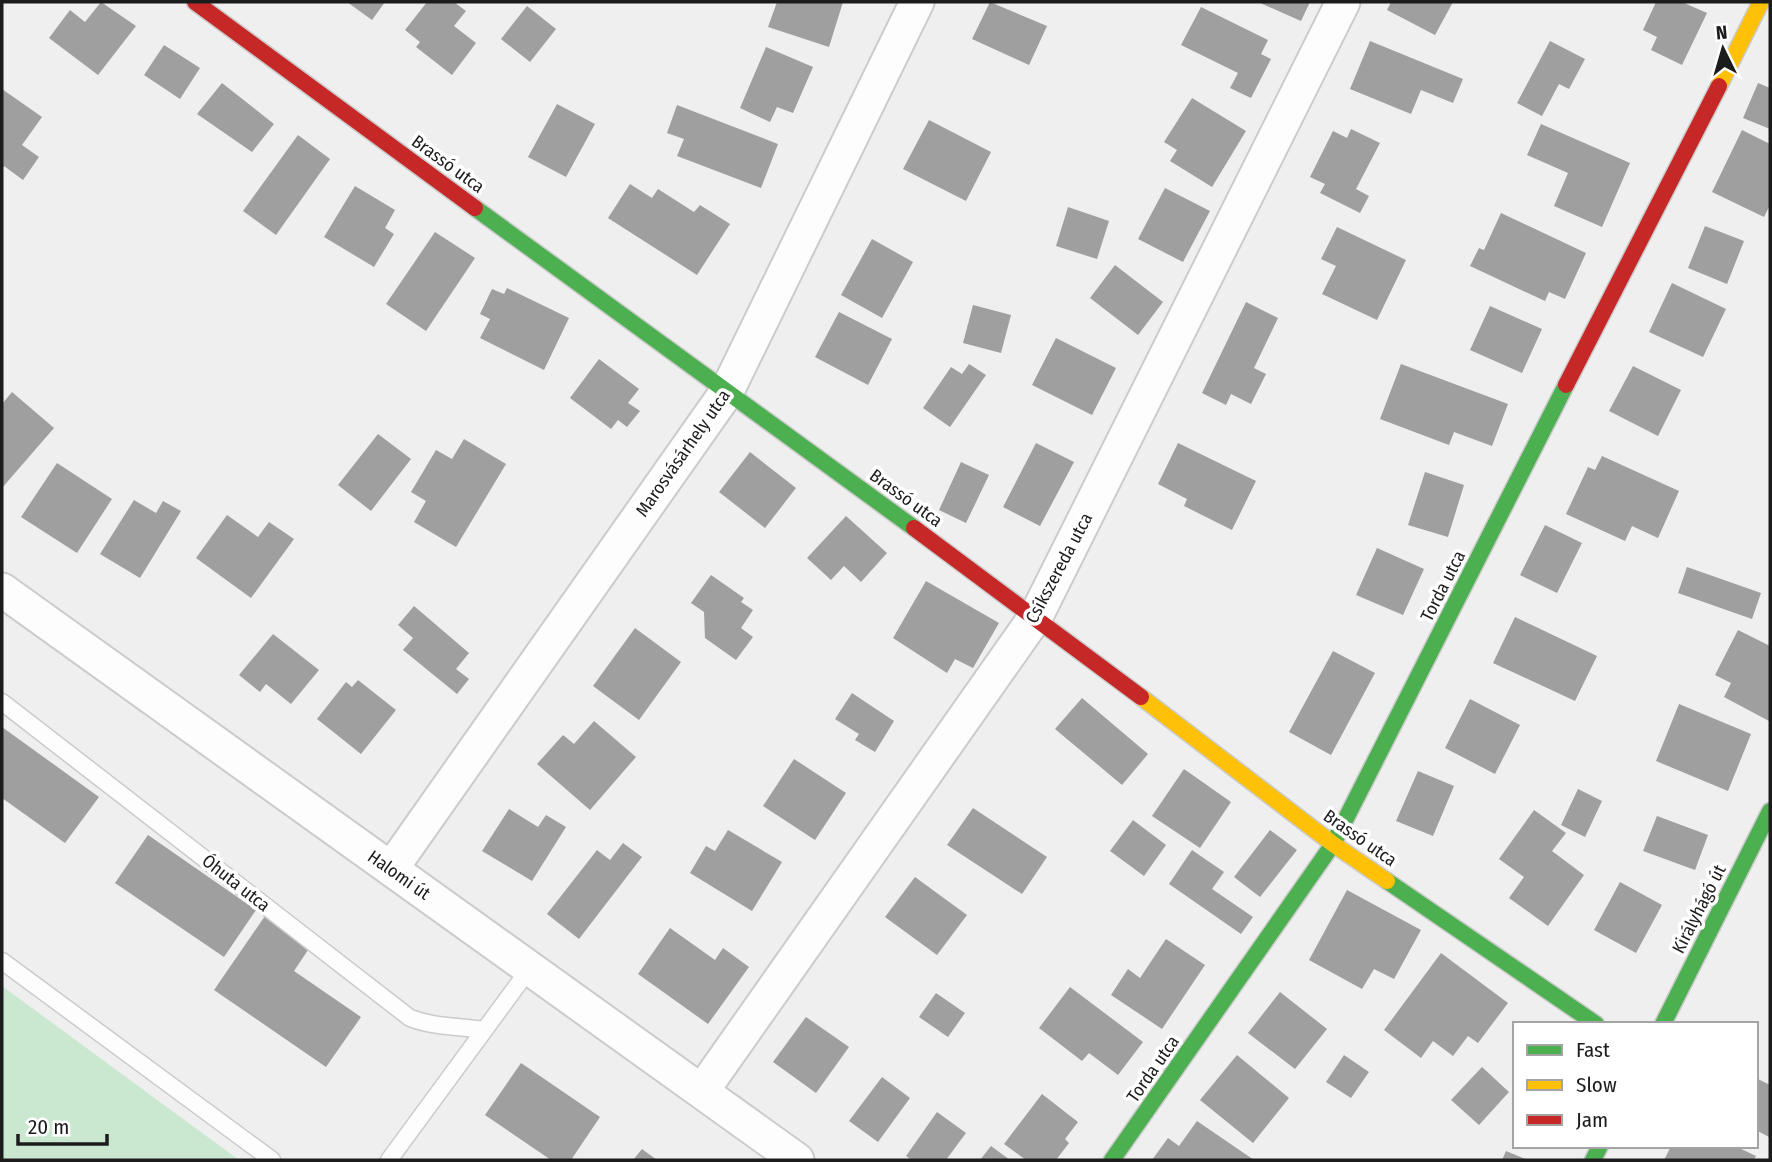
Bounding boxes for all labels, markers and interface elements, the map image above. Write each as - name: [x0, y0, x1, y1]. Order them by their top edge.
- north arrow: [1688, 14, 1758, 84]
- text: N: [1715, 21, 1728, 45]
- street label: Brassó utca: [407, 130, 489, 198]
- street label: Marosvásárhely utca: [631, 385, 735, 521]
- street label: Brassó utca: [865, 464, 947, 532]
- street label: Csíkszereda utca: [1021, 509, 1097, 627]
- street label: Torda utca: [1416, 547, 1470, 625]
- street label: Brassó utca: [1319, 805, 1401, 871]
- street label: Halomi út: [363, 845, 435, 905]
- street label: Óhuta utca: [198, 850, 275, 917]
- street label: Királyhágó út: [1667, 861, 1731, 957]
- legend: [1513, 1022, 1758, 1148]
- street label: Torda utca: [1122, 1031, 1184, 1107]
- text: Fast: [1576, 1037, 1610, 1063]
- text: Slow: [1576, 1072, 1617, 1098]
- scale bar: [18, 1102, 107, 1146]
- text: Jam: [1576, 1107, 1608, 1133]
- text: 20 m: [28, 1114, 69, 1140]

